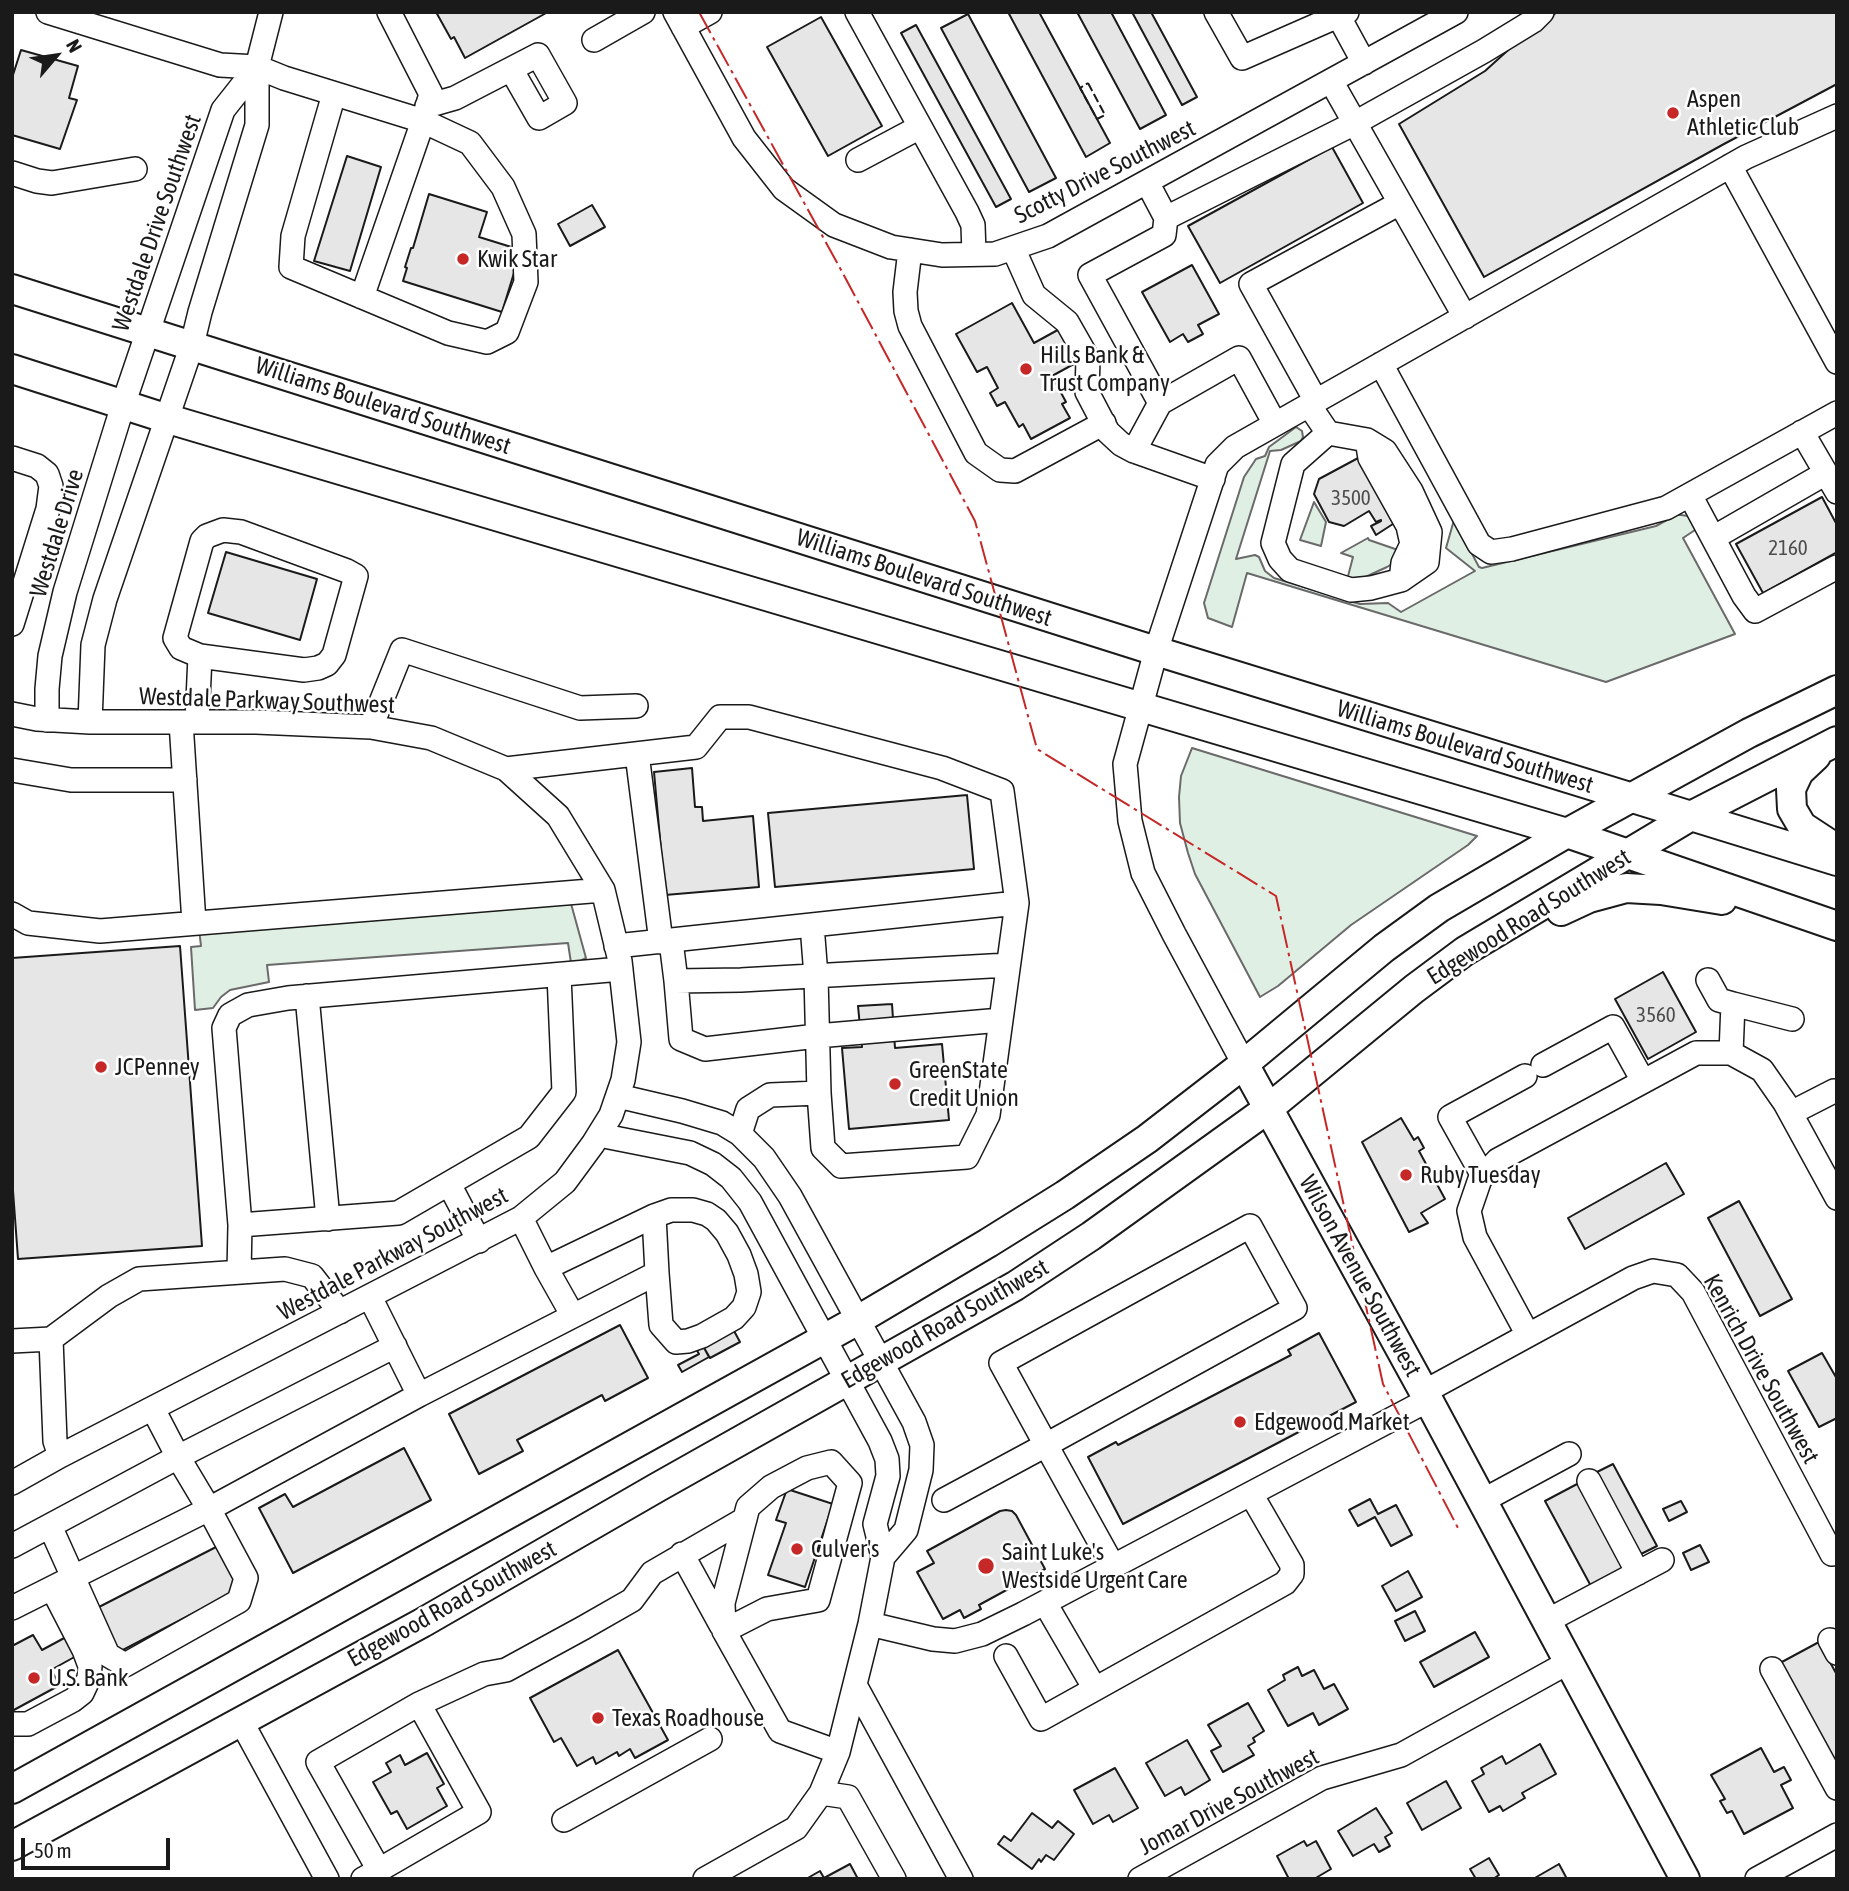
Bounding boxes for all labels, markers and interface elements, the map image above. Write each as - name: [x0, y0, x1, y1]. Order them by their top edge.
- north arrow: [21, 21, 91, 91]
- text: N: [62, 36, 87, 56]
- place label: Aspen Athletic Club: [1687, 85, 1799, 141]
- marker: Aspen Athletic Club: [1665, 105, 1681, 121]
- street label: Westdale Drive Southwest: [106, 111, 208, 335]
- street label: Scotty Drive Southwest: [1010, 114, 1200, 230]
- place label: Kwik Star: [477, 245, 557, 273]
- marker: Kwik Star: [455, 251, 471, 267]
- place label: Hills Bank & Trust Company: [1040, 341, 1170, 397]
- street label: Williams Boulevard Southwest: [252, 351, 514, 461]
- marker: Hills Bank & Trust Company: [1018, 361, 1034, 377]
- street label: Westdale Drive: [24, 466, 90, 600]
- house number: 3500: [1331, 485, 1371, 511]
- street label: Williams Boulevard Southwest: [793, 523, 1055, 633]
- house number: 2160: [1768, 535, 1808, 561]
- street label: Westdale Parkway Southwest: [139, 682, 395, 720]
- street label: Williams Boulevard Southwest: [1333, 694, 1597, 800]
- street label: Edgewood Road Southwest: [1422, 843, 1636, 991]
- house number: 3560: [1636, 1002, 1676, 1028]
- place label: JCPenney: [115, 1053, 200, 1081]
- place label: GreenState Credit Union: [909, 1056, 1019, 1112]
- marker: JCPenney: [93, 1059, 109, 1075]
- marker: GreenState Credit Union: [887, 1076, 903, 1092]
- place label: Ruby Tuesday: [1420, 1161, 1541, 1189]
- marker: Ruby Tuesday: [1398, 1167, 1414, 1183]
- street label: Wilson Avenue Southwest: [1293, 1170, 1427, 1382]
- street label: Westdale Parkway Southwest: [273, 1181, 513, 1327]
- street label: Edgewood Road Southwest: [836, 1253, 1054, 1395]
- street label: Kenrich Drive Southwest: [1697, 1269, 1825, 1469]
- place label: Edgewood Market: [1254, 1408, 1410, 1436]
- marker: Edgewood Market: [1232, 1414, 1248, 1430]
- street label: Edgewood Road Southwest: [343, 1535, 561, 1673]
- place label: Culver's: [811, 1535, 880, 1563]
- place label: Saint Luke's Westside Urgent Care: [1002, 1538, 1188, 1594]
- marker: Culver's: [789, 1541, 805, 1557]
- marker: Saint Luke's Westside Urgent Care: [976, 1556, 996, 1576]
- place label: U.S. Bank: [48, 1664, 128, 1692]
- marker: U.S. Bank: [26, 1670, 42, 1686]
- place label: Texas Roadhouse: [612, 1704, 764, 1732]
- marker: Texas Roadhouse: [590, 1710, 606, 1726]
- street label: Jomar Drive Southwest: [1134, 1742, 1324, 1862]
- scale bar: [24, 1825, 173, 1869]
- text: 50 m: [34, 1838, 72, 1862]

